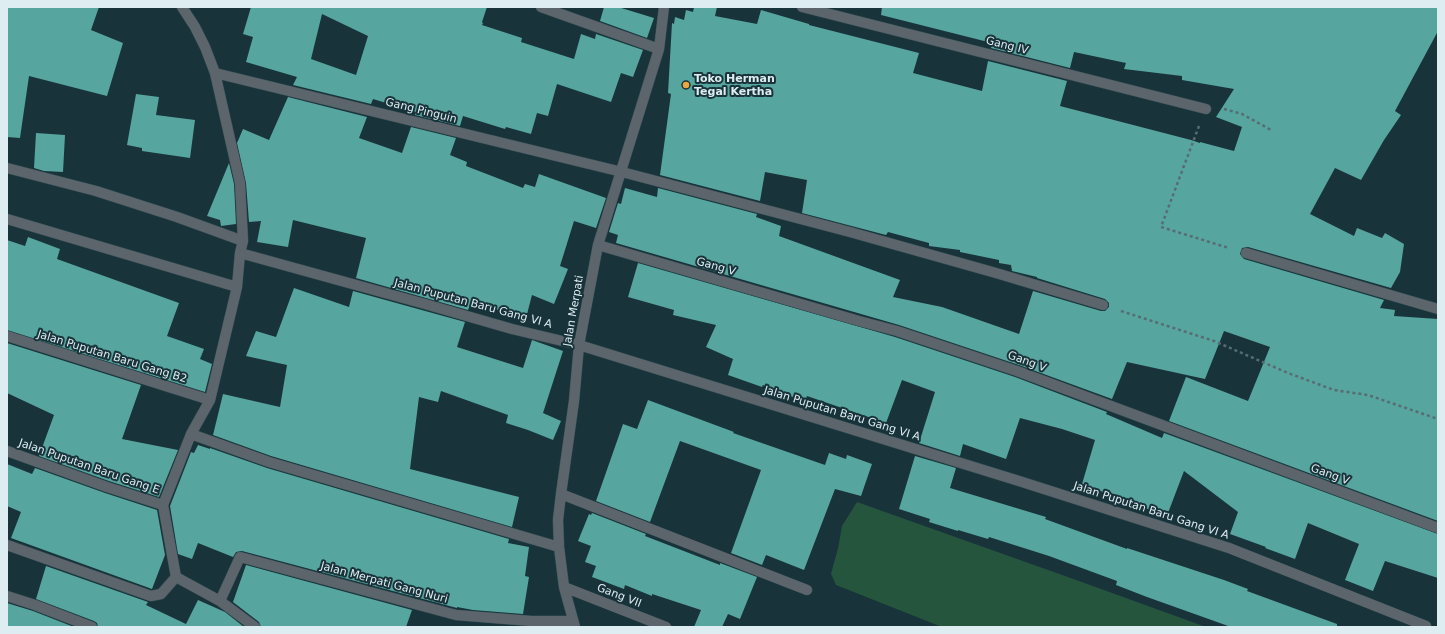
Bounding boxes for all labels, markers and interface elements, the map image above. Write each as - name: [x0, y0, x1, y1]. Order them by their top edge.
- street label: Gang IV: [984, 34, 1030, 58]
- place label: Toko Herman Tegal Kertha: [694, 72, 775, 98]
- marker: Toko Herman Tegal Kertha: [681, 80, 691, 90]
- street label: Gang Pinguin: [384, 96, 458, 126]
- street label: Gang V: [695, 255, 737, 279]
- street label: Jalan Merpati: [561, 274, 587, 348]
- street label: Jalan Puputan Baru Gang VI A: [393, 277, 553, 331]
- street label: Jalan Puputan Baru Gang B2: [36, 328, 188, 386]
- street label: Gang V: [1006, 349, 1048, 375]
- street label: Jalan Puputan Baru Gang VI A: [762, 384, 922, 444]
- street label: Jalan Puputan Baru Gang E: [17, 437, 161, 497]
- street label: Gang V: [1309, 462, 1351, 488]
- street label: Jalan Puputan Baru Gang VI A: [1071, 480, 1231, 542]
- street label: Jalan Merpati Gang Nuri: [319, 560, 449, 606]
- street label: Gang VII: [595, 581, 643, 611]

